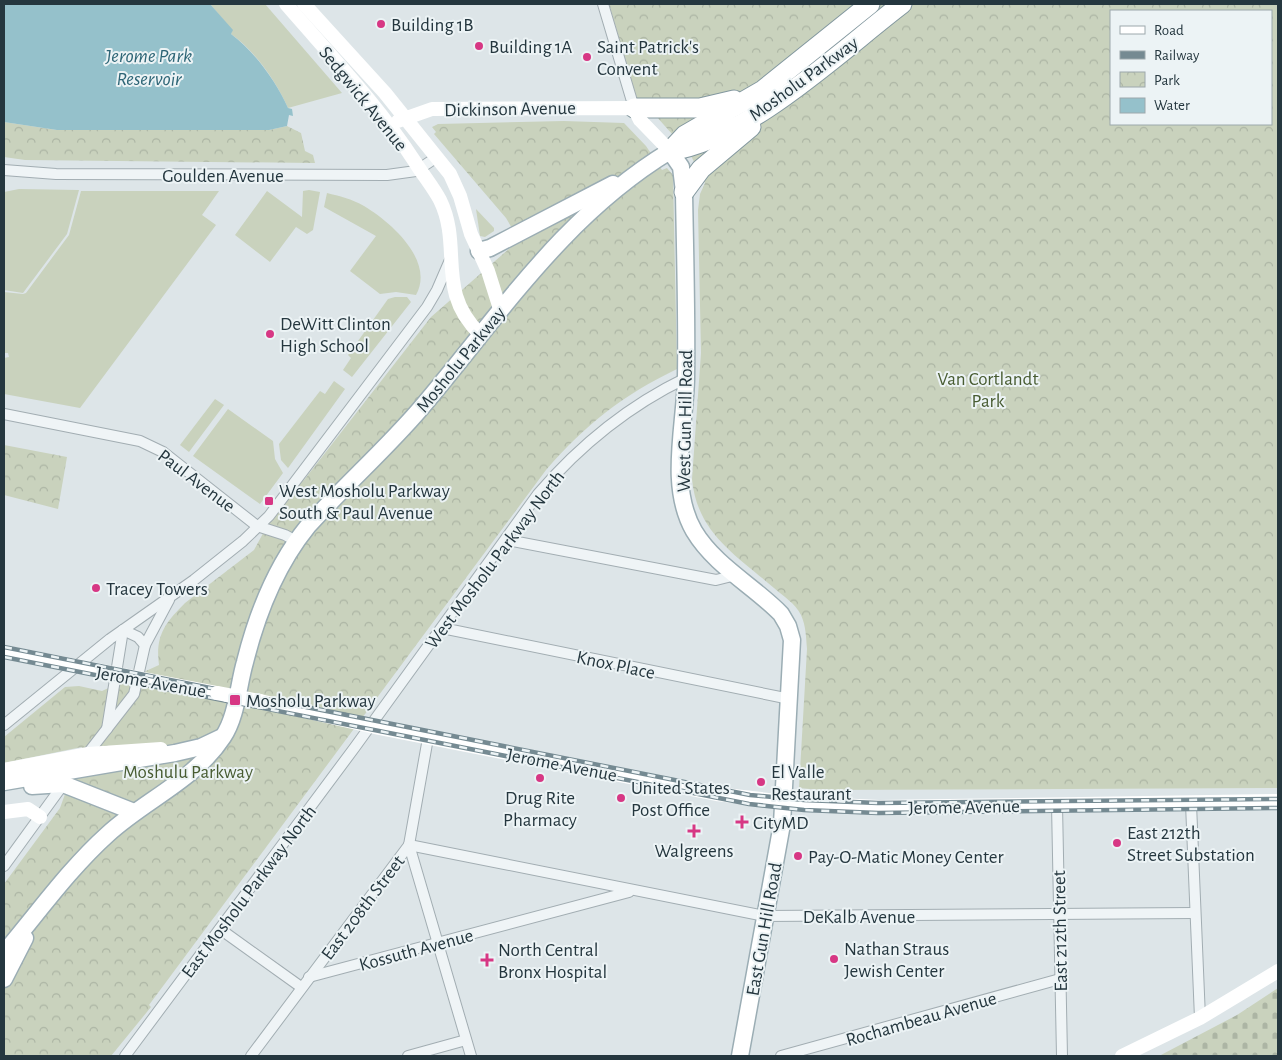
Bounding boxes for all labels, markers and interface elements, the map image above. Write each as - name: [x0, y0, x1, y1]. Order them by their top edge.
- legend: [1110, 10, 1272, 125]
- place label: Building 1B: [391, 16, 474, 35]
- marker: Building 1B: [375, 18, 387, 30]
- text: Road: [1154, 23, 1184, 38]
- street label: Mosholu Parkway: [746, 33, 862, 125]
- place label: Building 1A: [489, 38, 572, 57]
- place label: Saint Patrick's Convent: [597, 38, 699, 79]
- marker: Building 1A: [473, 40, 485, 52]
- street label: Sedgwick Avenue: [315, 43, 411, 155]
- water label: Jerome Park Reservoir: [105, 46, 192, 89]
- text: Railway: [1154, 48, 1200, 63]
- marker: Saint Patrick's Convent: [581, 51, 593, 63]
- text: Park: [1154, 73, 1180, 88]
- text: Water: [1154, 98, 1190, 113]
- street label: Dickinson Avenue: [444, 99, 576, 120]
- street label: Goulden Avenue: [162, 167, 284, 186]
- street label: Mosholu Parkway: [413, 304, 509, 416]
- place label: DeWitt Clinton High School: [280, 315, 391, 356]
- marker: DeWitt Clinton High School: [264, 328, 276, 340]
- street label: West Gun Hill Road: [675, 349, 696, 492]
- park label: Van Cortlandt Park: [937, 370, 1039, 411]
- street label: Paul Avenue: [154, 446, 238, 516]
- street label: West Mosholu Parkway North: [422, 467, 568, 653]
- place label: West Mosholu Parkway South & Paul Avenue: [279, 482, 450, 523]
- marker: West Mosholu Parkway South & Paul Avenue: [263, 495, 275, 507]
- place label: Tracey Towers: [106, 580, 208, 599]
- marker: Tracey Towers: [90, 582, 102, 594]
- street label: Knox Place: [575, 648, 657, 683]
- street label: Jerome Avenue: [94, 663, 208, 702]
- place label: Mosholu Parkway: [246, 692, 376, 711]
- marker: Mosholu Parkway: [228, 693, 242, 707]
- street label: Jerome Avenue: [505, 745, 619, 785]
- park label: Moshulu Parkway: [123, 763, 253, 782]
- place label: El Valle Restaurant: [771, 763, 851, 804]
- marker: Drug Rite Pharmacy: [534, 772, 546, 784]
- marker: El Valle Restaurant: [755, 776, 767, 788]
- place label: United States Post Office: [631, 779, 730, 820]
- place label: Drug Rite Pharmacy: [503, 789, 577, 830]
- marker: United States Post Office: [615, 792, 627, 804]
- street label: Jerome Avenue: [908, 797, 1020, 818]
- street label: East Mosholu Parkway North: [178, 802, 320, 982]
- place label: CityMD: [753, 814, 809, 833]
- marker: CityMD: [735, 815, 749, 829]
- place label: East 212th Street Substation: [1127, 824, 1255, 865]
- marker: Walgreens: [688, 825, 700, 837]
- marker: East 212th Street Substation: [1111, 837, 1123, 849]
- place label: Walgreens: [654, 842, 734, 861]
- place label: Pay-O-Matic Money Center: [808, 848, 1004, 867]
- marker: Pay-O-Matic Money Center: [792, 850, 804, 862]
- street label: East 208th Street: [318, 852, 408, 964]
- street label: East Gun Hill Road: [743, 861, 786, 997]
- street label: East 212th Street: [1050, 870, 1071, 992]
- street label: DeKalb Avenue: [803, 908, 915, 927]
- street label: Kossuth Avenue: [357, 926, 476, 975]
- place label: Nathan Straus Jewish Center: [844, 940, 949, 981]
- place label: North Central Bronx Hospital: [498, 941, 607, 982]
- marker: North Central Bronx Hospital: [480, 953, 494, 967]
- marker: Nathan Straus Jewish Center: [828, 953, 840, 965]
- street label: Rochambeau Avenue: [844, 989, 999, 1050]

